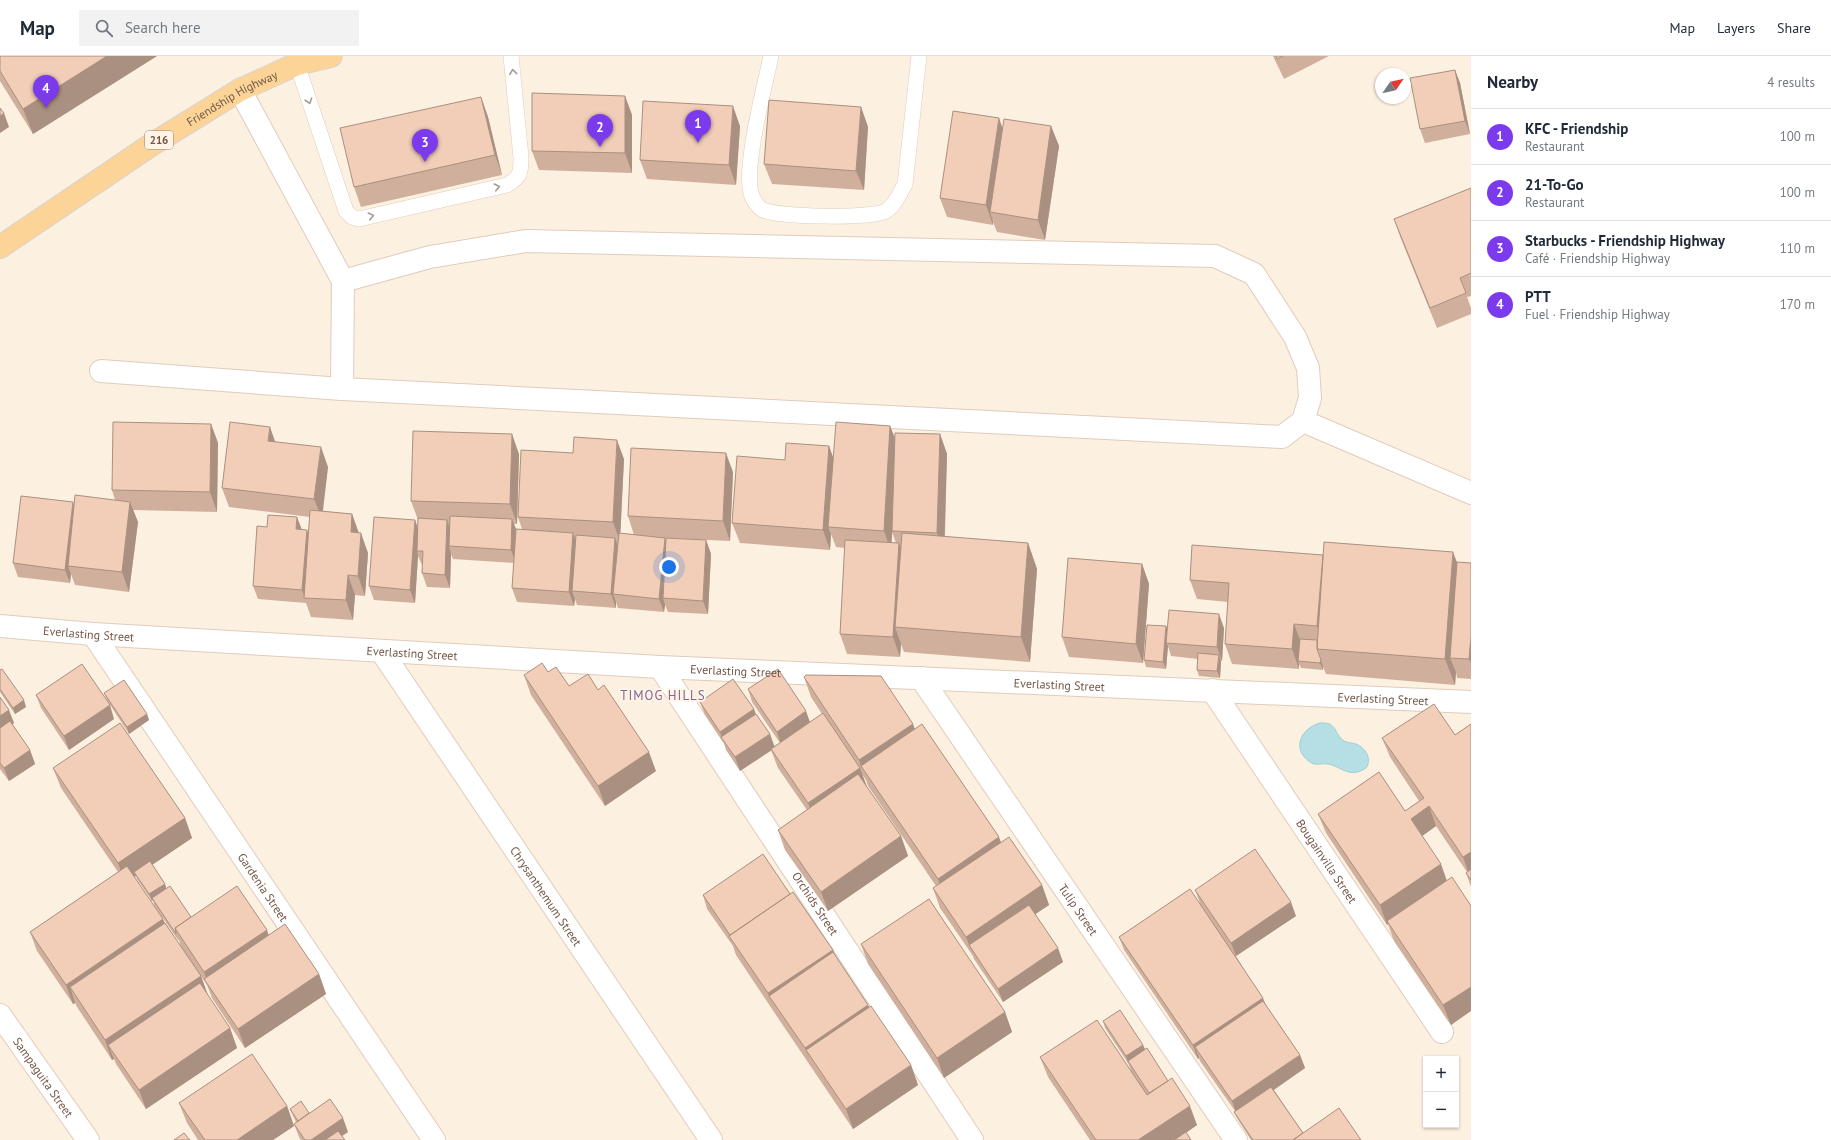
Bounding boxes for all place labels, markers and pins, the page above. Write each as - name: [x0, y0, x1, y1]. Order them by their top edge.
- pin: 4: [33, 75, 59, 108]
- pin: 1: [685, 110, 711, 143]
- pin: 2: [587, 114, 613, 147]
- pin: 3: [412, 129, 438, 162]

